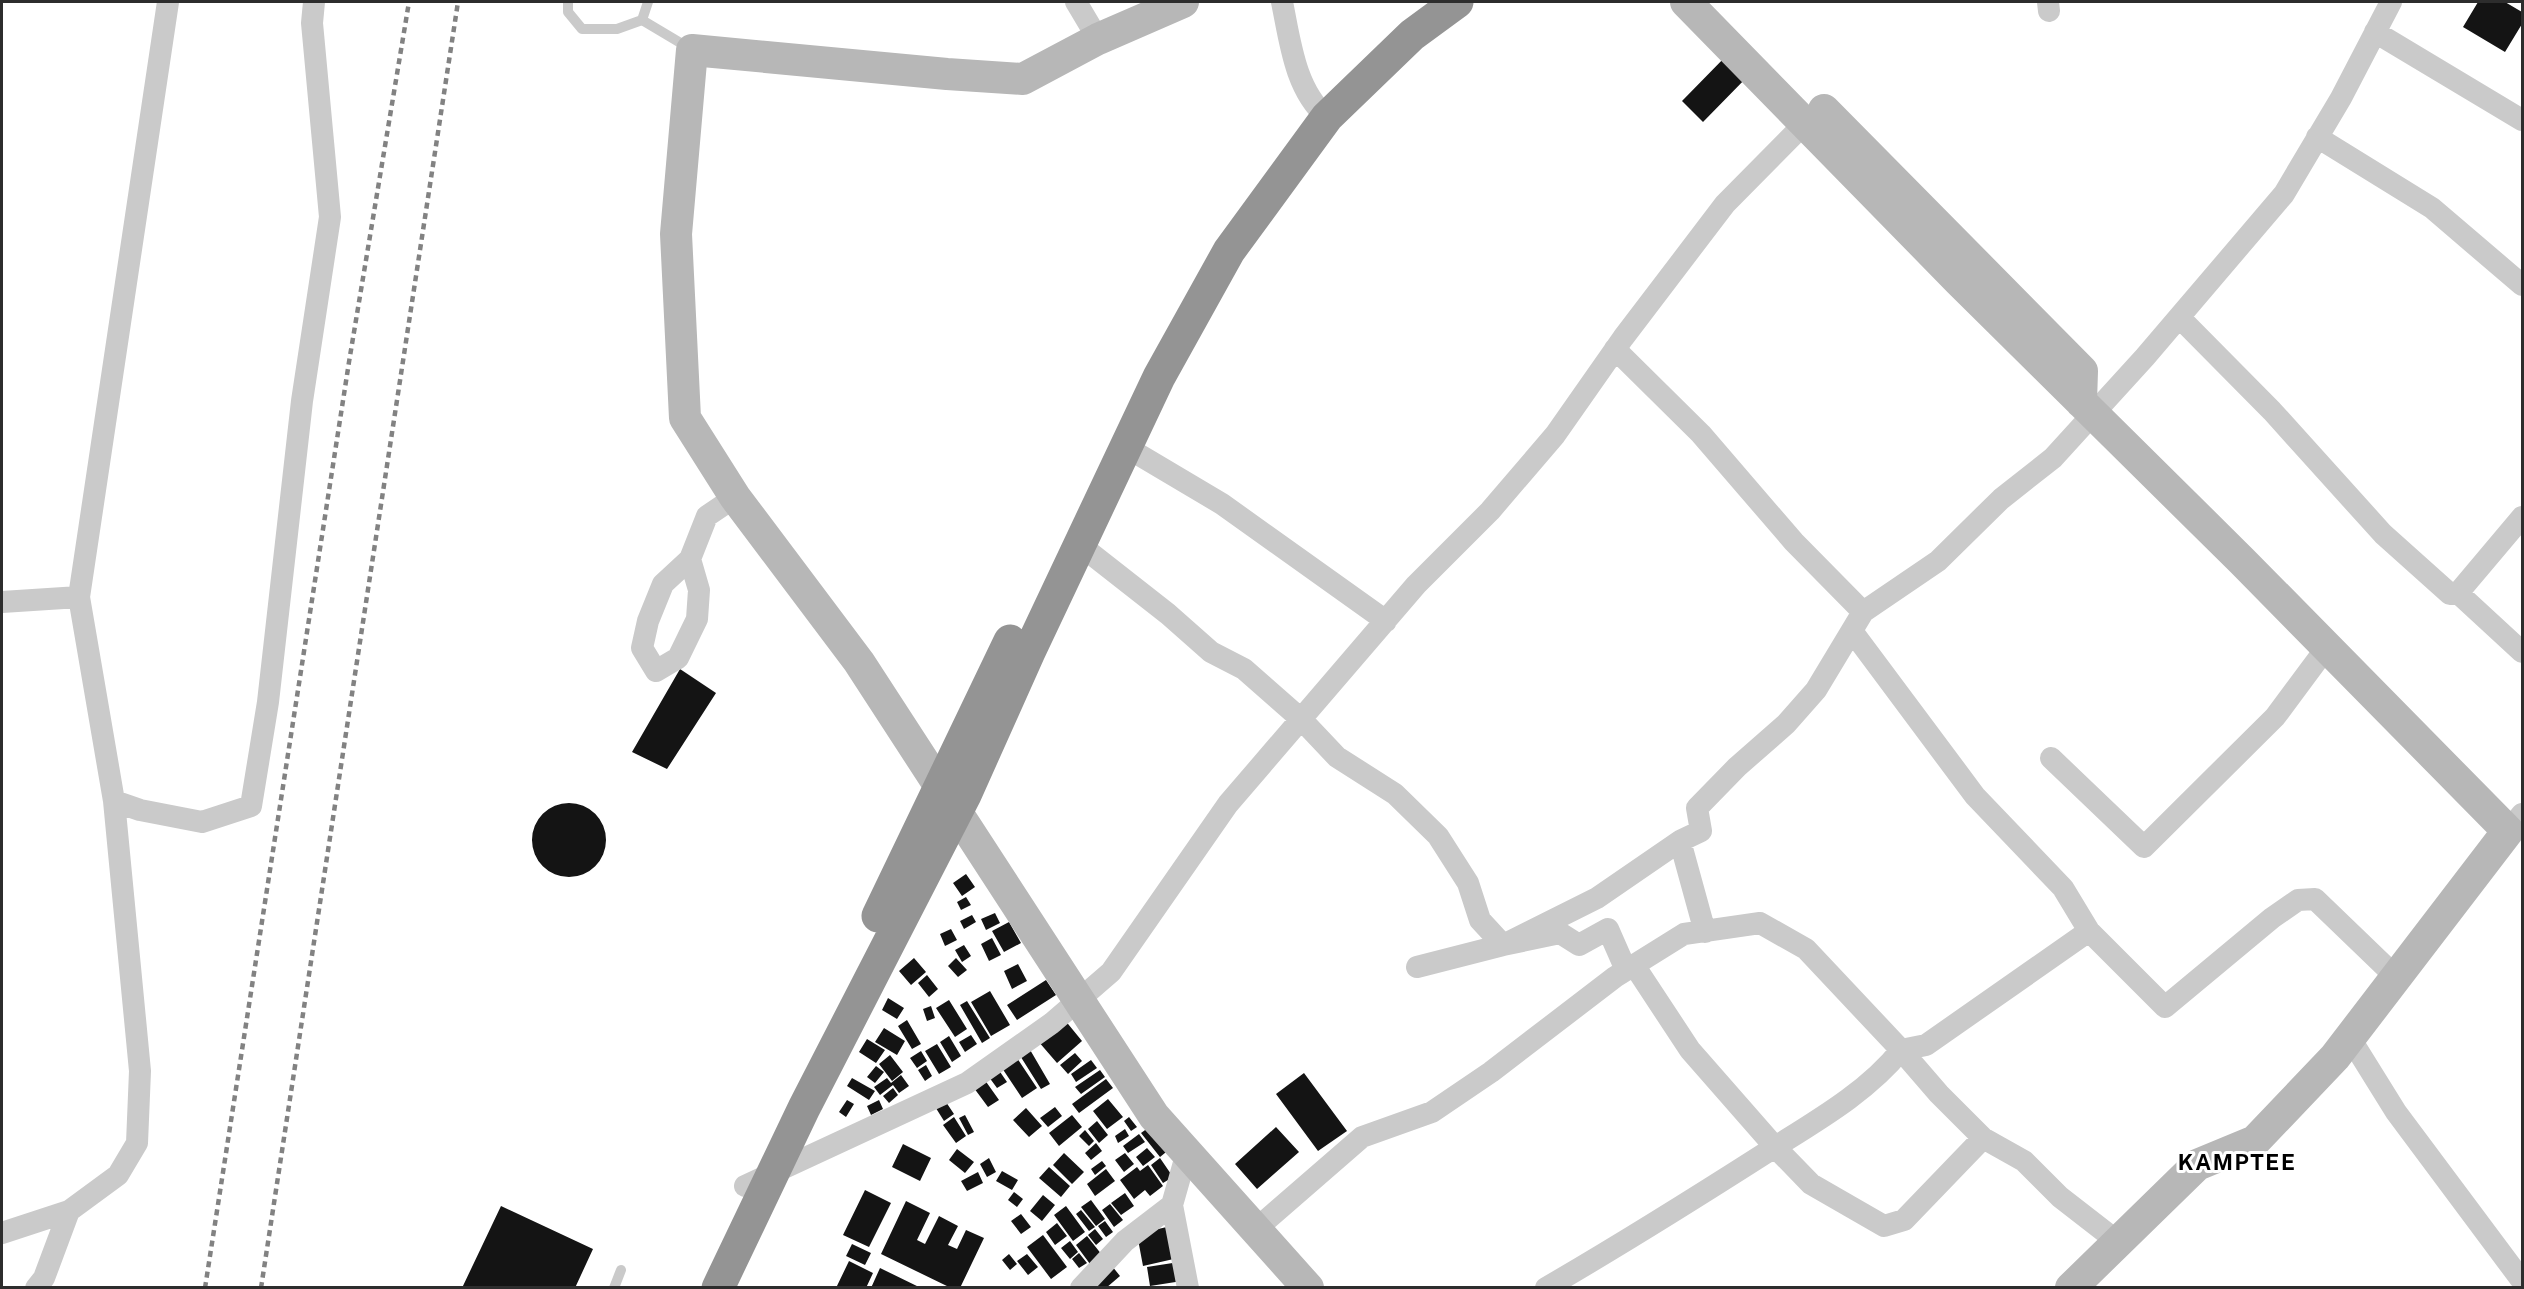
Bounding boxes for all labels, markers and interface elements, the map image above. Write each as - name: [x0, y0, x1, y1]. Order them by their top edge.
- district label: KAMPTEE: [2178, 1149, 2296, 1175]

